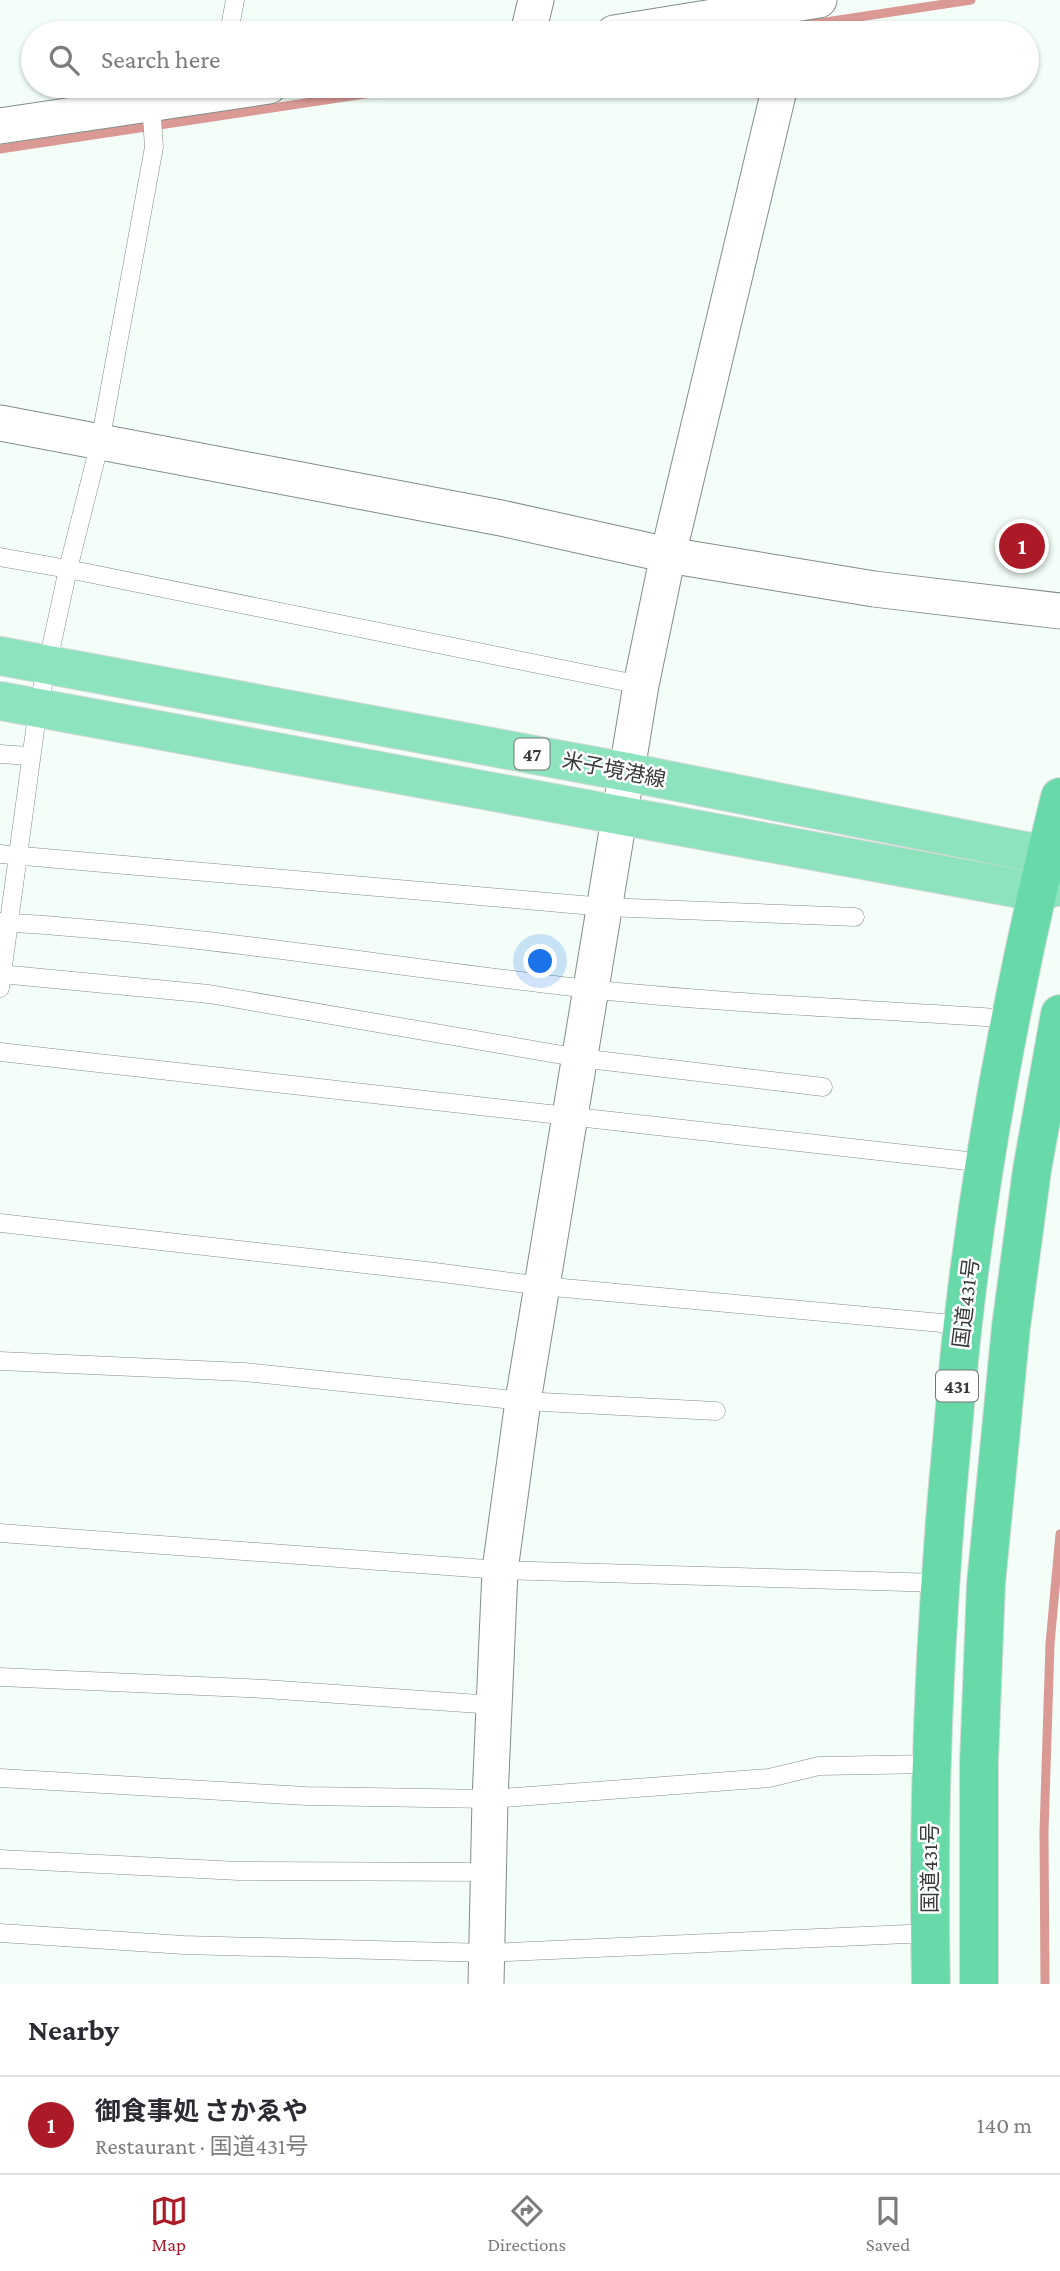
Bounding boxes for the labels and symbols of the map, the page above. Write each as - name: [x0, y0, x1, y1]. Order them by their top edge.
- pin: 1: [999, 520, 1045, 572]
- road number: 47: [514, 738, 550, 769]
- street label: 米子境港線: [560, 748, 668, 792]
- your location: [523, 944, 557, 978]
- street label: 国道431号: [949, 1257, 983, 1349]
- road number: 431: [936, 1370, 978, 1402]
- street label: 国道431号: [918, 1823, 942, 1913]

